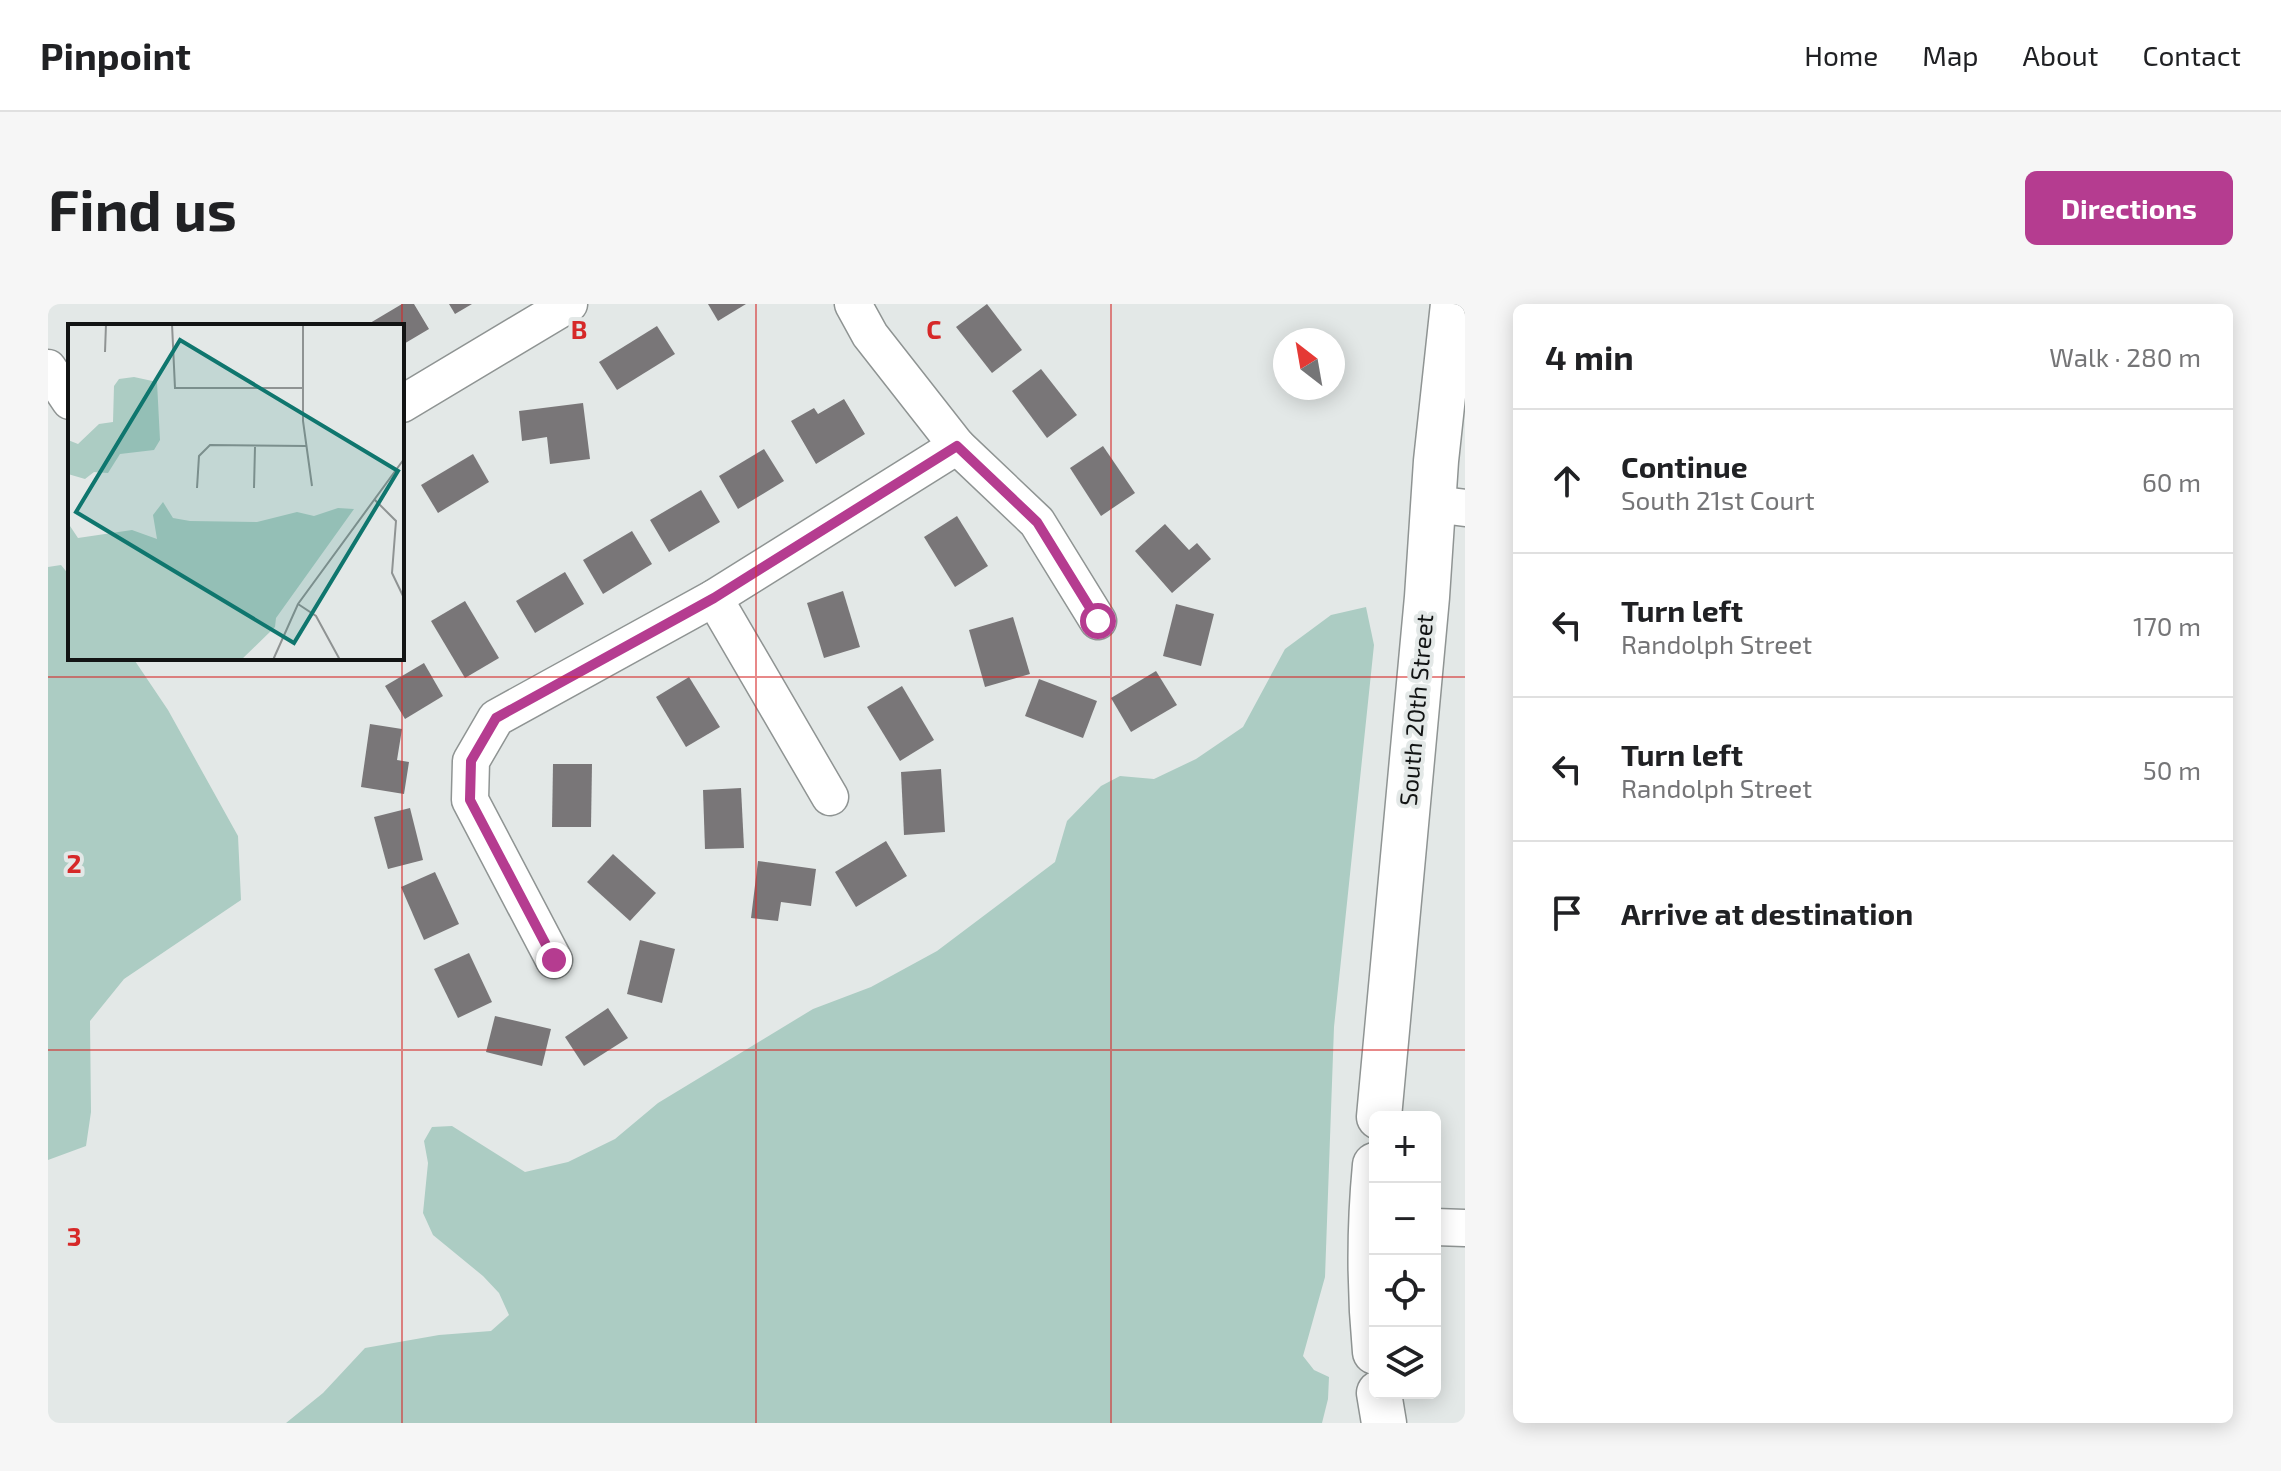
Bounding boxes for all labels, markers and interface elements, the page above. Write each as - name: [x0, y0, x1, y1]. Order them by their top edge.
- text: Pinpoint: [40, 32, 191, 78]
- text: Home: [1804, 38, 1878, 72]
- text: Map: [1922, 38, 1979, 72]
- text: About: [2023, 38, 2098, 72]
- text: Contact: [2142, 38, 2241, 72]
- button: Directions: [2025, 171, 2233, 245]
- text: Find us: [48, 175, 237, 242]
- text: B: [571, 313, 587, 344]
- text: C: [926, 313, 942, 344]
- inset map: [68, 324, 404, 660]
- north arrow: [1273, 328, 1345, 400]
- text: 4 min: [1545, 336, 1634, 377]
- text: Walk · 280 m: [2049, 341, 2201, 372]
- text: Continue: [1621, 448, 1748, 484]
- icon: ahead: [1545, 459, 1589, 503]
- text: 60 m: [2142, 466, 2201, 497]
- text: South 21st Court: [1621, 484, 1815, 515]
- text: Turn left: [1621, 592, 1743, 628]
- route start: [1080, 603, 1116, 639]
- icon: left: [1545, 603, 1589, 647]
- text: 170 m: [2133, 610, 2201, 641]
- street label: South 20th Street: [1393, 613, 1438, 807]
- text: Randolph Street: [1621, 628, 1812, 659]
- text: Turn left: [1621, 736, 1743, 772]
- icon: left: [1545, 747, 1589, 791]
- text: 50 m: [2143, 754, 2201, 785]
- text: Randolph Street: [1621, 772, 1812, 803]
- text: 2: [66, 847, 82, 878]
- icon: arrive: [1545, 891, 1589, 935]
- text: Arrive at destination: [1621, 895, 1913, 931]
- route end: [536, 942, 572, 978]
- map controls: [1369, 1111, 1441, 1399]
- button: +: [1369, 1111, 1441, 1183]
- button: −: [1369, 1183, 1441, 1255]
- text: 3: [67, 1220, 81, 1251]
- button: locate: [1369, 1255, 1441, 1327]
- button: layers: [1369, 1327, 1441, 1399]

